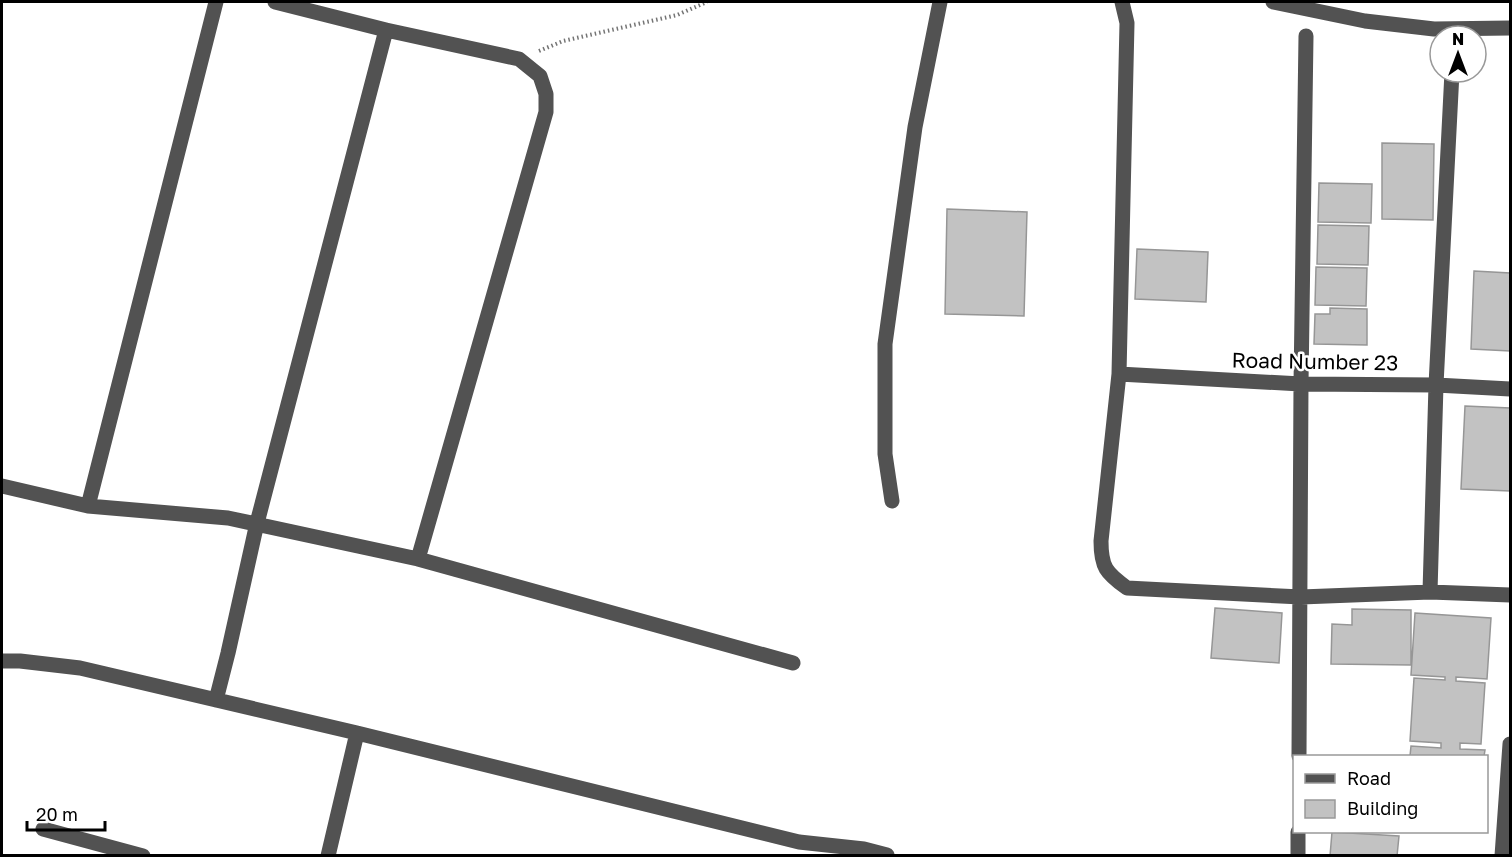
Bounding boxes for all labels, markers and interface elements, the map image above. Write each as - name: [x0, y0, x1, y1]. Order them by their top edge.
- north arrow: [1428, 24, 1488, 84]
- text: N: [1452, 29, 1464, 49]
- street label: Road Number 23: [1231, 347, 1399, 375]
- legend: [1293, 755, 1488, 833]
- text: Road: [1347, 767, 1391, 789]
- scale bar: [27, 794, 105, 832]
- text: Building: [1347, 797, 1418, 819]
- text: 20 m: [36, 803, 78, 825]

